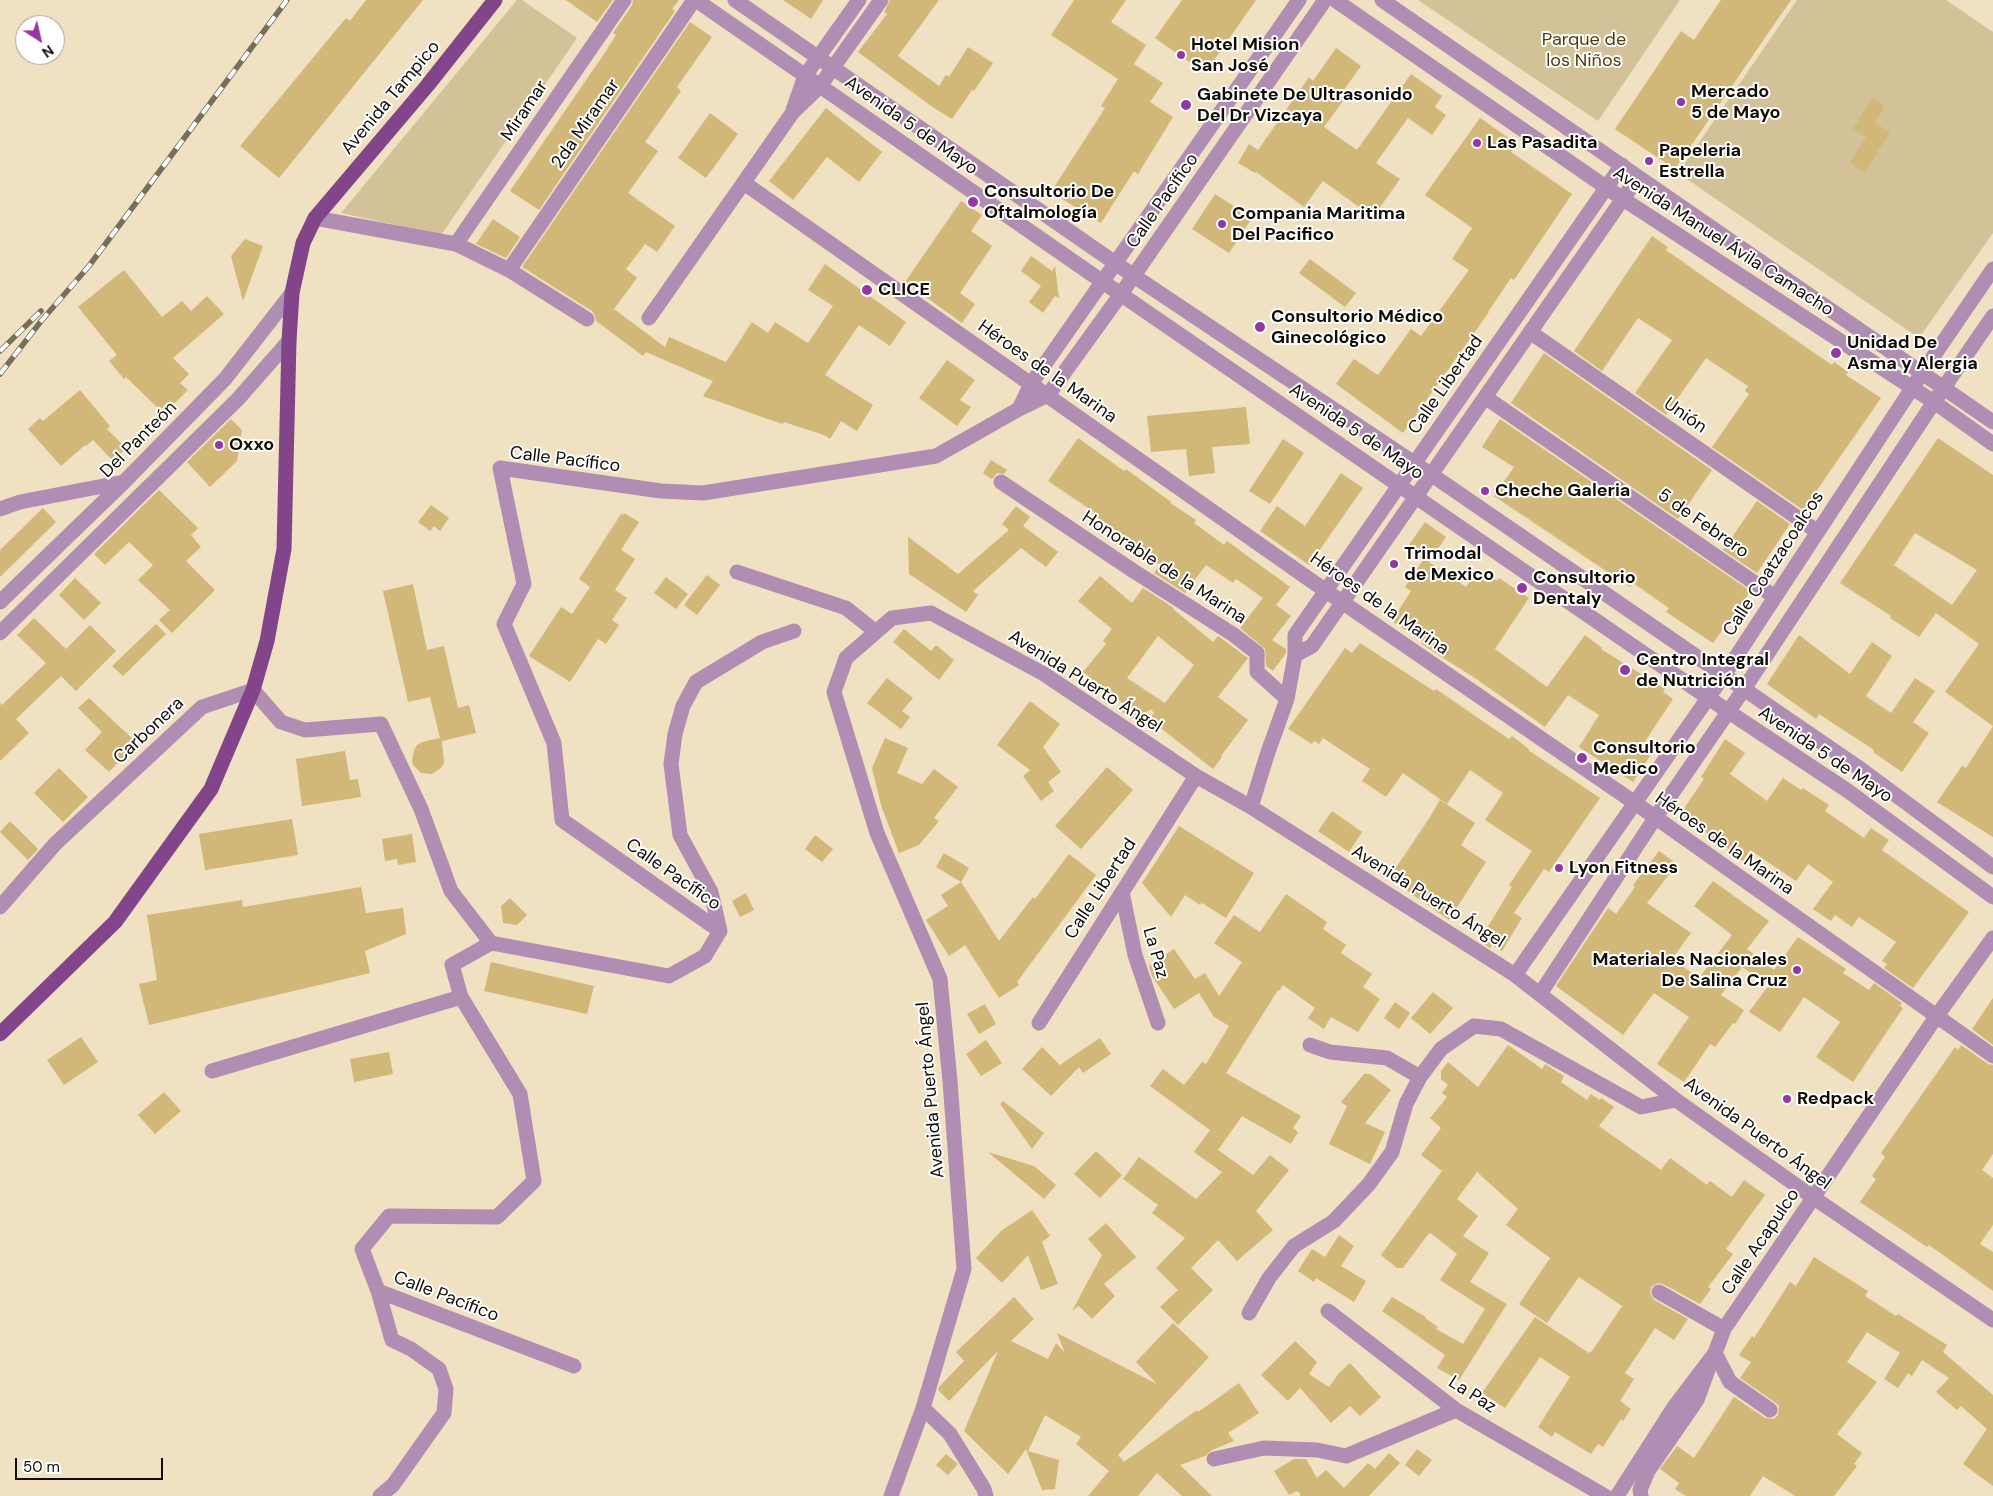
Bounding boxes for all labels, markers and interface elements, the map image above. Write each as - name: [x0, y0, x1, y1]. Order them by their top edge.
- north arrow: [15, 15, 65, 65]
- park label: Parque de los Niños: [1542, 29, 1626, 72]
- place label: Hotel Mision San José: [1191, 34, 1299, 76]
- street label: Avenida Tampico: [337, 37, 445, 159]
- text: N: [39, 41, 57, 62]
- marker: Hotel Mision San José: [1175, 49, 1187, 61]
- street label: Avenida 5 de Mayo: [840, 72, 982, 180]
- street label: 2da Miramar: [547, 75, 625, 173]
- street label: Miramar: [497, 77, 553, 145]
- place label: Mercado 5 de Mayo: [1691, 81, 1781, 124]
- place label: Gabinete De Ultrasonido Del Dr Vizcaya: [1197, 84, 1413, 126]
- marker: Mercado 5 de Mayo: [1675, 96, 1687, 108]
- marker: Gabinete De Ultrasonido Del Dr Vizcaya: [1179, 98, 1193, 112]
- place label: Las Pasadita: [1487, 132, 1598, 154]
- marker: Las Pasadita: [1471, 137, 1483, 149]
- place label: Papeleria Estrella: [1659, 140, 1741, 182]
- street label: Calle Pacífico: [1122, 149, 1204, 253]
- marker: Papeleria Estrella: [1643, 155, 1655, 167]
- street label: Avenida Manuel Ávila Camacho: [1609, 162, 1837, 322]
- place label: Consultorio De Oftalmología: [984, 181, 1114, 223]
- marker: Consultorio De Oftalmología: [966, 195, 980, 209]
- place label: Compania Maritima Del Pacifico: [1232, 203, 1405, 245]
- marker: Compania Maritima Del Pacifico: [1216, 218, 1228, 230]
- place label: CLICE: [878, 279, 930, 301]
- marker: CLICE: [860, 283, 874, 297]
- place label: Consultorio Médico Ginecológico: [1271, 306, 1443, 348]
- street label: Héroes de la Marina: [973, 316, 1121, 428]
- marker: Consultorio Médico Ginecológico: [1253, 320, 1267, 334]
- street label: Calle Libertad: [1404, 331, 1488, 439]
- place label: Unidad De Asma y Alergia: [1847, 332, 1978, 374]
- marker: Unidad De Asma y Alergia: [1829, 346, 1843, 360]
- street label: Avenida 5 de Mayo: [1285, 379, 1427, 485]
- street label: Unión: [1659, 394, 1711, 438]
- street label: Del Panteón: [96, 397, 182, 483]
- place label: Oxxo: [229, 434, 274, 456]
- marker: Oxxo: [213, 439, 225, 451]
- street label: Calle Pacífico: [509, 443, 621, 477]
- place label: Cheche Galeria: [1495, 480, 1630, 502]
- marker: Cheche Galeria: [1479, 485, 1491, 497]
- street label: 5 de Febrero: [1653, 485, 1753, 563]
- street label: Calle Coatzacoalcos: [1719, 487, 1829, 641]
- street label: Honorable de la Marina: [1078, 507, 1250, 629]
- place label: Trimodal de Mexico: [1404, 543, 1494, 586]
- street label: Héroes de la Marina: [1305, 548, 1453, 660]
- marker: Trimodal de Mexico: [1388, 558, 1400, 570]
- place label: Consultorio Dentaly: [1533, 567, 1636, 610]
- marker: Consultorio Dentaly: [1515, 581, 1529, 595]
- street label: Avenida Puerto Ángel: [1004, 626, 1166, 738]
- place label: Centro Integral de Nutrición: [1636, 649, 1769, 692]
- marker: Centro Integral de Nutrición: [1618, 663, 1632, 677]
- street label: Carbonera: [109, 693, 189, 769]
- street label: Avenida 5 de Mayo: [1754, 702, 1896, 808]
- place label: Consultorio Medico: [1593, 737, 1696, 780]
- marker: Consultorio Medico: [1575, 751, 1589, 765]
- street label: Héroes de la Marina: [1650, 788, 1798, 900]
- street label: Calle Pacífico: [621, 834, 725, 916]
- street label: Calle Libertad: [1060, 835, 1142, 943]
- street label: Avenida Puerto Ángel: [1347, 841, 1509, 953]
- place label: Lyon Fitness: [1569, 857, 1678, 879]
- marker: Lyon Fitness: [1553, 862, 1565, 874]
- street label: La Paz: [1137, 925, 1173, 981]
- place label: Materiales Nacionales De Salina Cruz: [1593, 949, 1787, 992]
- marker: Materiales Nacionales De Salina Cruz: [1791, 964, 1803, 976]
- street label: Avenida Puerto Ángel: [913, 1001, 949, 1179]
- street label: Avenida Puerto Ángel: [1679, 1073, 1835, 1195]
- place label: Redpack: [1797, 1088, 1874, 1110]
- marker: Redpack: [1781, 1093, 1793, 1105]
- street label: Calle Acapulco: [1717, 1185, 1805, 1299]
- street label: Calle Pacífico: [390, 1267, 502, 1327]
- street label: La Paz: [1444, 1372, 1500, 1418]
- scale bar: [18, 1448, 165, 1480]
- text: 50 m: [23, 1457, 60, 1477]

